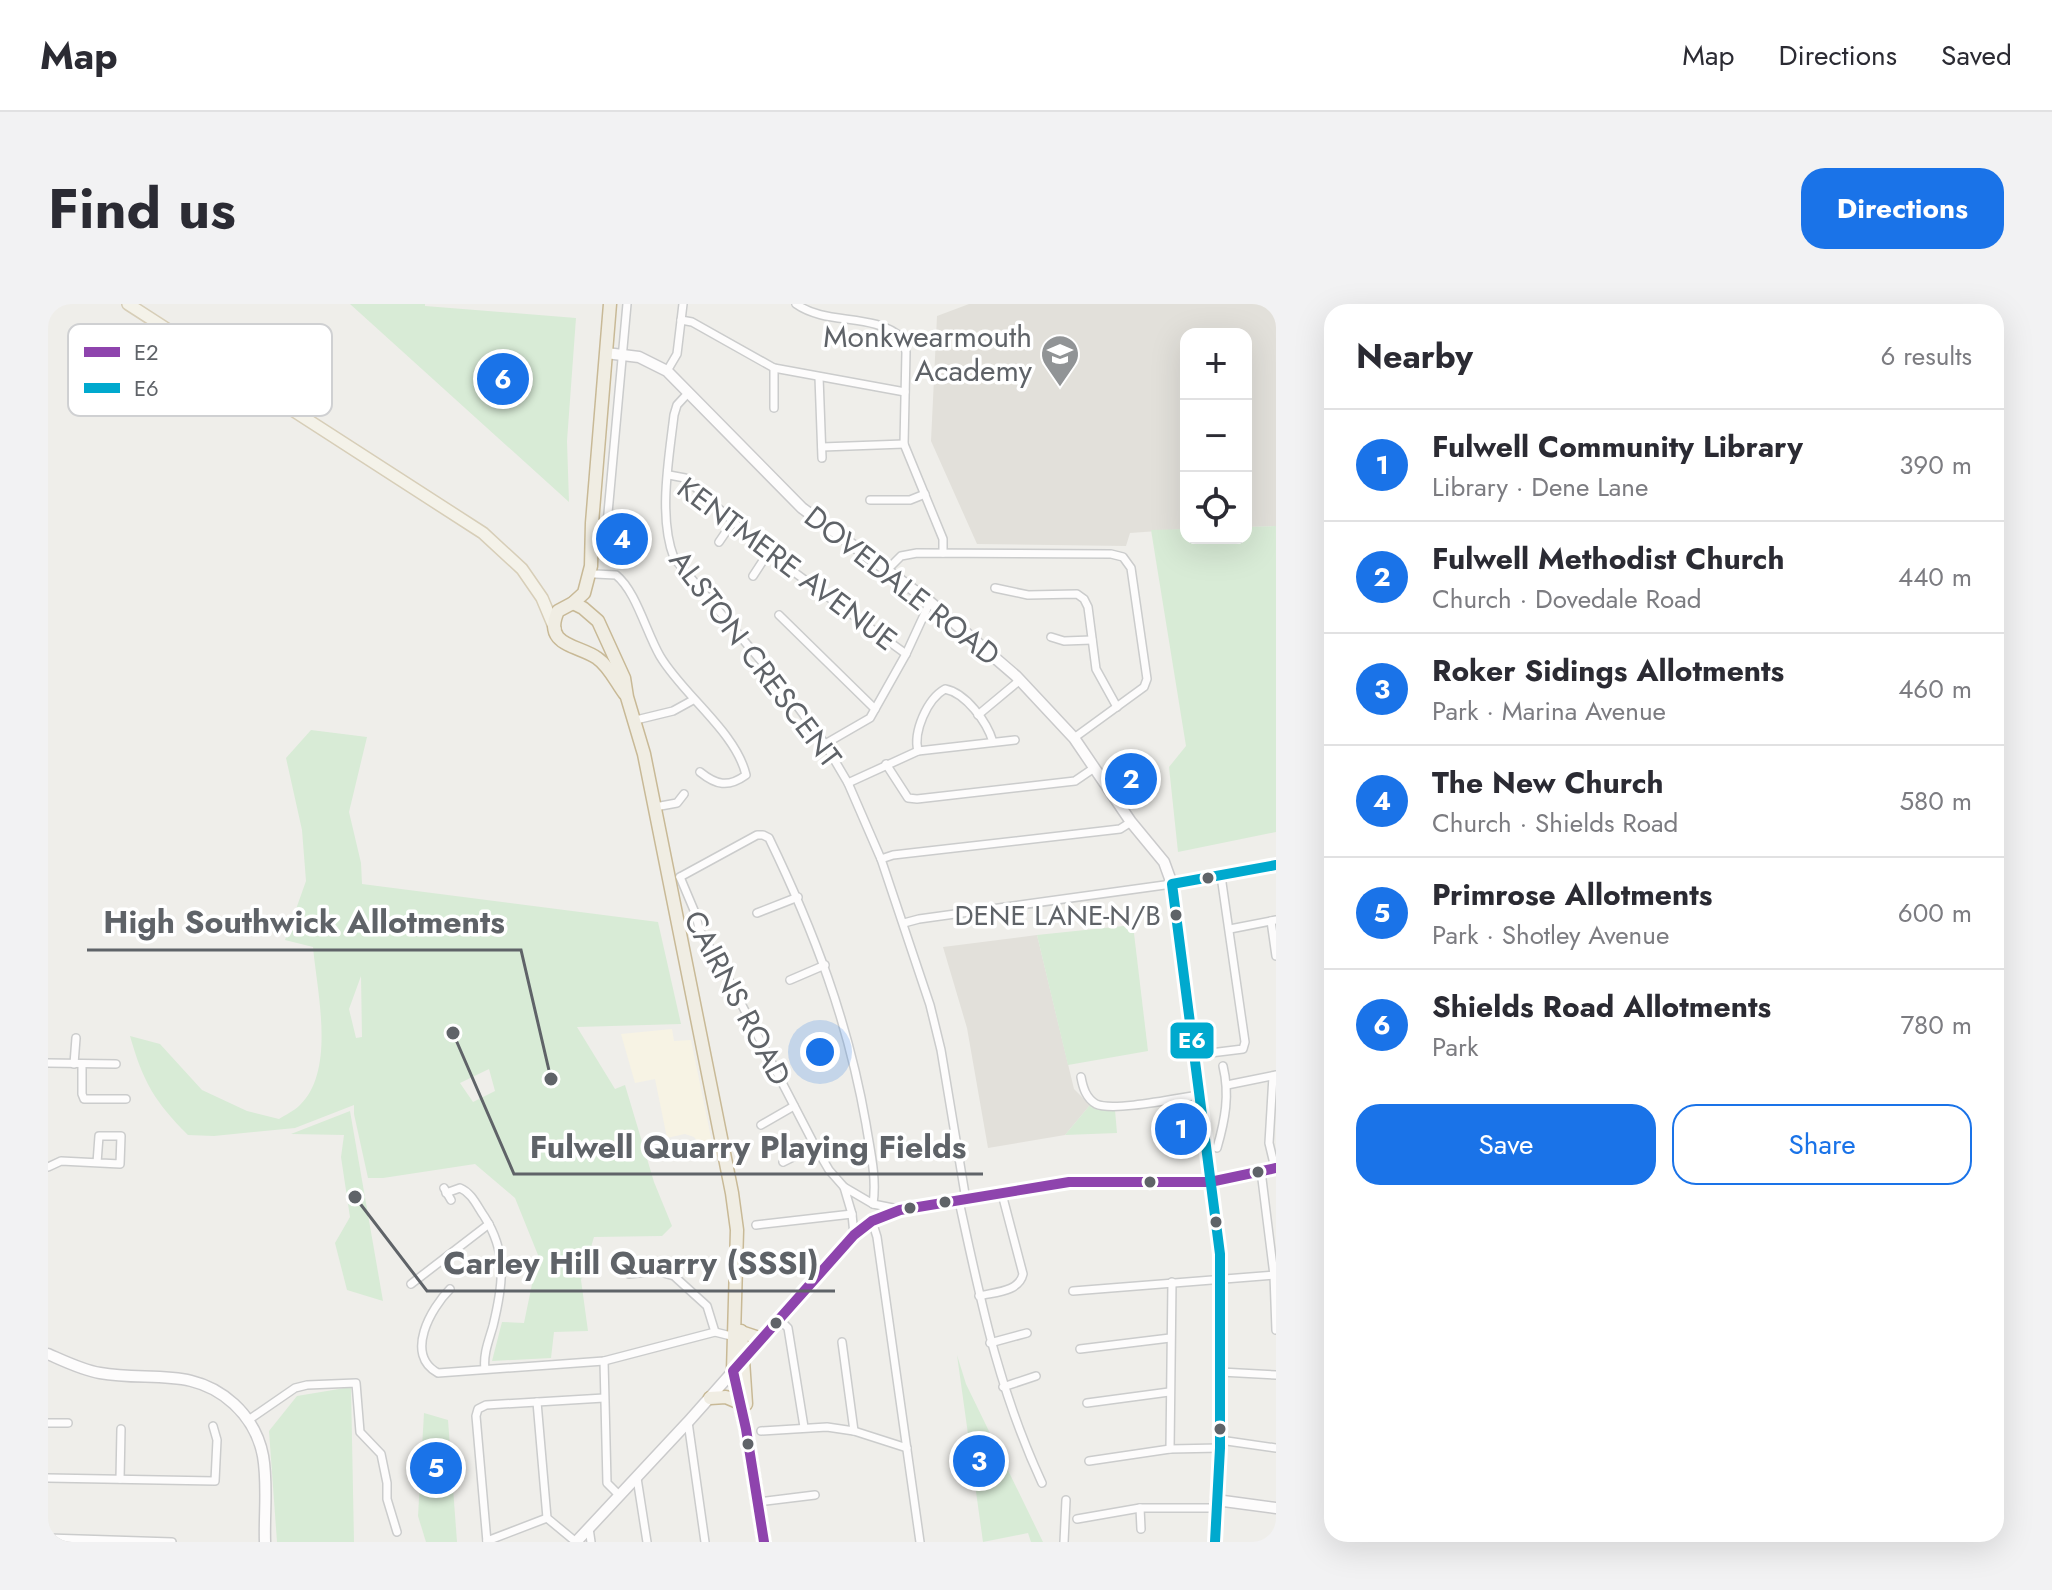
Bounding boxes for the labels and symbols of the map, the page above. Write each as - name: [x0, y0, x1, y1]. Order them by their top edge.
- place label: Monkwearmouth Academy: [823, 315, 1033, 392]
- legend: [68, 324, 332, 416]
- school or university icon: Monkwearmouth Academy: [1039, 333, 1081, 388]
- text: E2: [134, 336, 159, 368]
- pin: 6: [477, 349, 529, 409]
- text: E6: [134, 372, 159, 404]
- street label: KENTMERE AVENUE: [668, 467, 906, 661]
- street label: DOVEDALE ROAD: [795, 496, 1009, 676]
- pin: 4: [596, 509, 648, 569]
- street label: ALSTON CRESCENT: [659, 541, 852, 777]
- pin: 2: [1105, 749, 1157, 809]
- unlabelled marker: [1200, 870, 1216, 886]
- callout: High Southwick Allotments: [87, 894, 521, 950]
- place label: DENE LANE-N/B: [954, 895, 1161, 936]
- text: High Southwick Allotments: [103, 899, 505, 945]
- street label: CAIRNS ROAD: [673, 903, 802, 1093]
- marker: DENE LANE-N/B: [1168, 907, 1184, 923]
- line badge: E6: [1169, 1021, 1215, 1060]
- text: E6: [1178, 1024, 1206, 1056]
- your location: [800, 1032, 840, 1072]
- pin: 1: [1155, 1099, 1207, 1159]
- callout: Fulwell Quarry Playing Fields: [514, 1118, 983, 1174]
- text: Fulwell Quarry Playing Fields: [530, 1124, 966, 1170]
- unlabelled marker: [1250, 1164, 1266, 1180]
- unlabelled marker: [1142, 1174, 1158, 1190]
- unlabelled marker: [937, 1194, 953, 1210]
- unlabelled marker: [902, 1200, 918, 1216]
- unlabelled marker: [1208, 1214, 1224, 1230]
- callout: Carley Hill Quarry (SSSI): [427, 1235, 835, 1291]
- text: Carley Hill Quarry (SSSI): [443, 1240, 819, 1286]
- unlabelled marker: [768, 1315, 784, 1331]
- unlabelled marker: [1212, 1421, 1228, 1437]
- pin: 3: [953, 1431, 1005, 1491]
- unlabelled marker: [740, 1436, 756, 1452]
- pin: 5: [410, 1438, 462, 1498]

